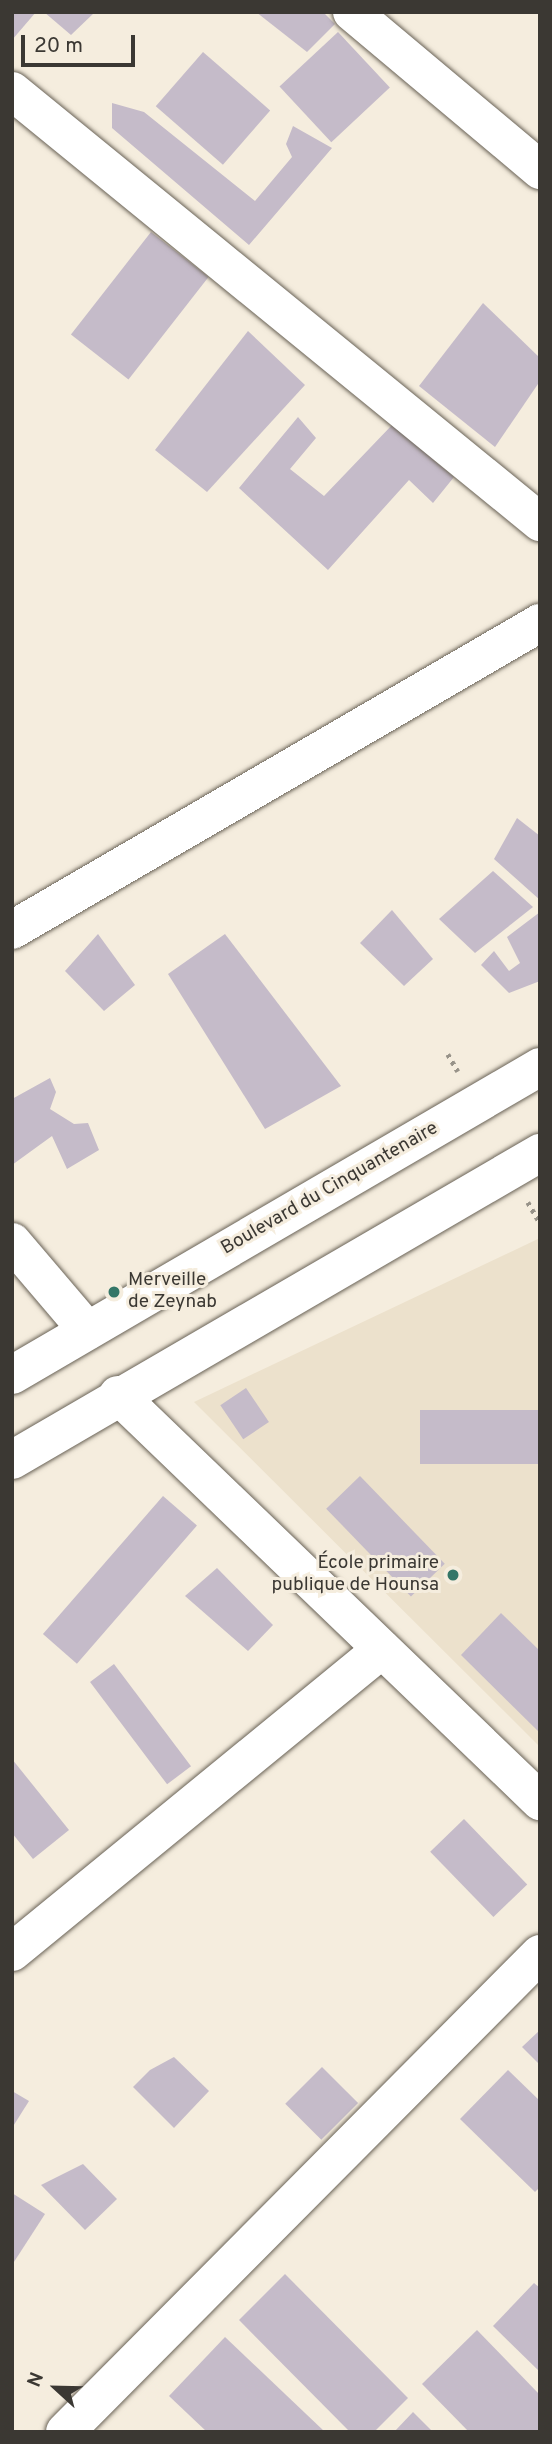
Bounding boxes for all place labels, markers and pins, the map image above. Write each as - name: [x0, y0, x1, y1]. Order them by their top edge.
- place label: Merveille de Zeynab: [128, 1270, 217, 1314]
- marker: Merveille de Zeynab: [106, 1284, 122, 1300]
- place label: École primaire publique de Hounsa: [272, 1553, 439, 1597]
- marker: École primaire publique de Hounsa: [445, 1567, 461, 1583]

